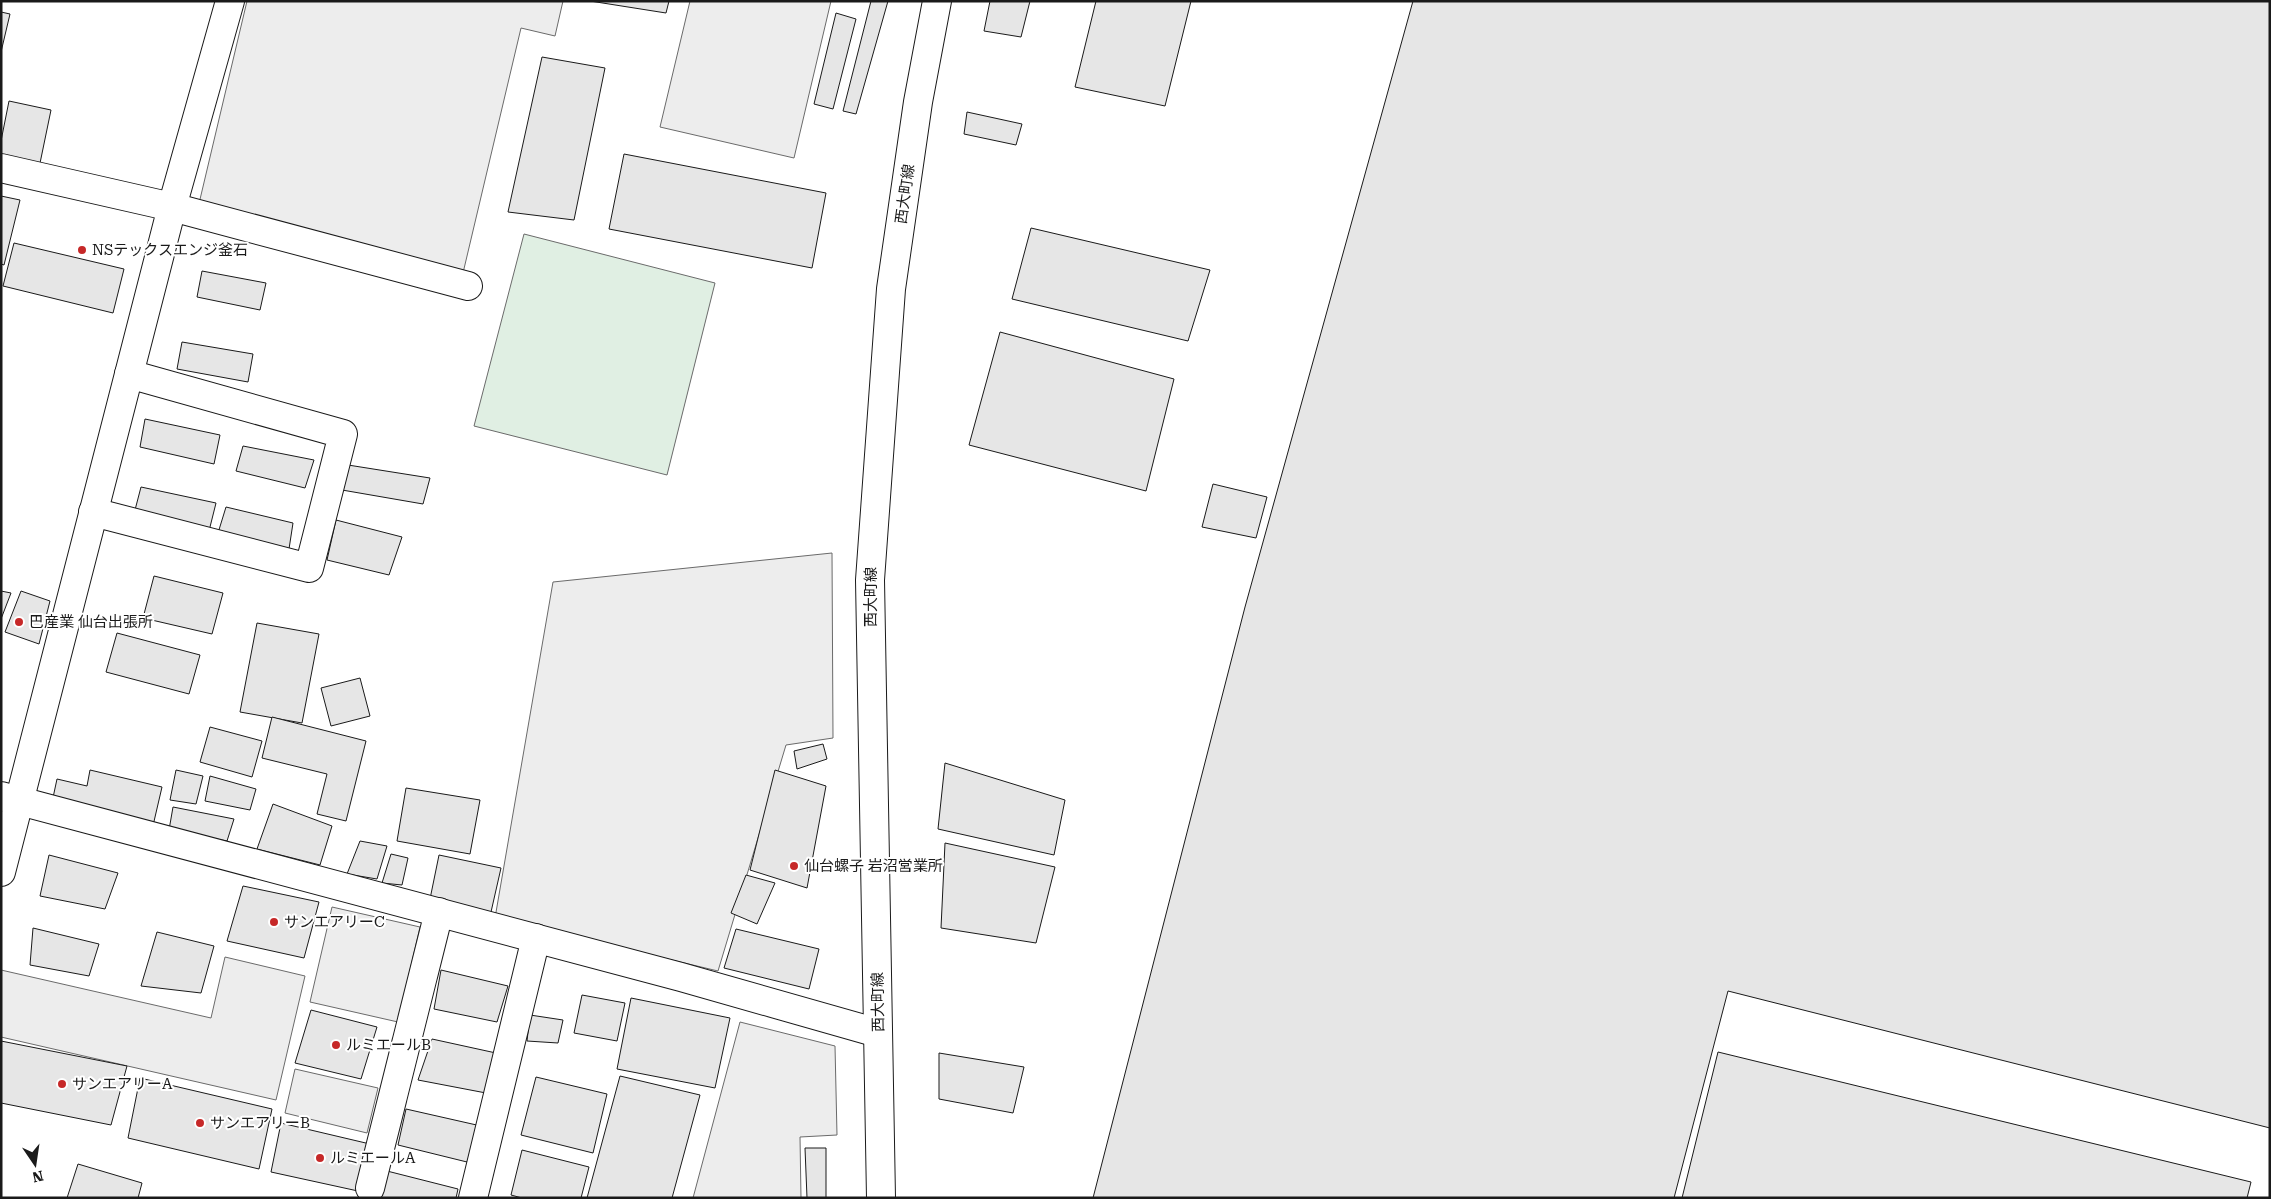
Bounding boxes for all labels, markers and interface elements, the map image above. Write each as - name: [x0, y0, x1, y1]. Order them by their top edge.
- street label: 西大町線: [892, 163, 918, 225]
- place label: NSテックスエンジ釜石: [92, 241, 248, 259]
- marker: NSテックスエンジ釜石: [76, 244, 88, 256]
- street label: 西大町線: [862, 567, 880, 627]
- place label: 巴産業 仙台出張所: [29, 613, 153, 631]
- marker: 巴産業 仙台出張所: [13, 616, 25, 628]
- place label: 仙台螺子 岩沼営業所: [804, 857, 943, 875]
- marker: 仙台螺子 岩沼営業所: [788, 860, 800, 872]
- place label: サンエアリーC: [284, 913, 385, 931]
- marker: サンエアリーC: [268, 916, 280, 928]
- street label: 西大町線: [868, 972, 888, 1032]
- place label: ルミエールB: [346, 1036, 431, 1054]
- marker: ルミエールB: [330, 1039, 342, 1051]
- place label: サンエアリーA: [72, 1075, 173, 1093]
- marker: サンエアリーA: [56, 1078, 68, 1090]
- place label: サンエアリーB: [210, 1114, 310, 1132]
- marker: サンエアリーB: [194, 1117, 206, 1129]
- north arrow: [10, 1139, 60, 1189]
- place label: ルミエールA: [330, 1149, 416, 1167]
- marker: ルミエールA: [314, 1152, 326, 1164]
- text: N: [31, 1168, 45, 1186]

